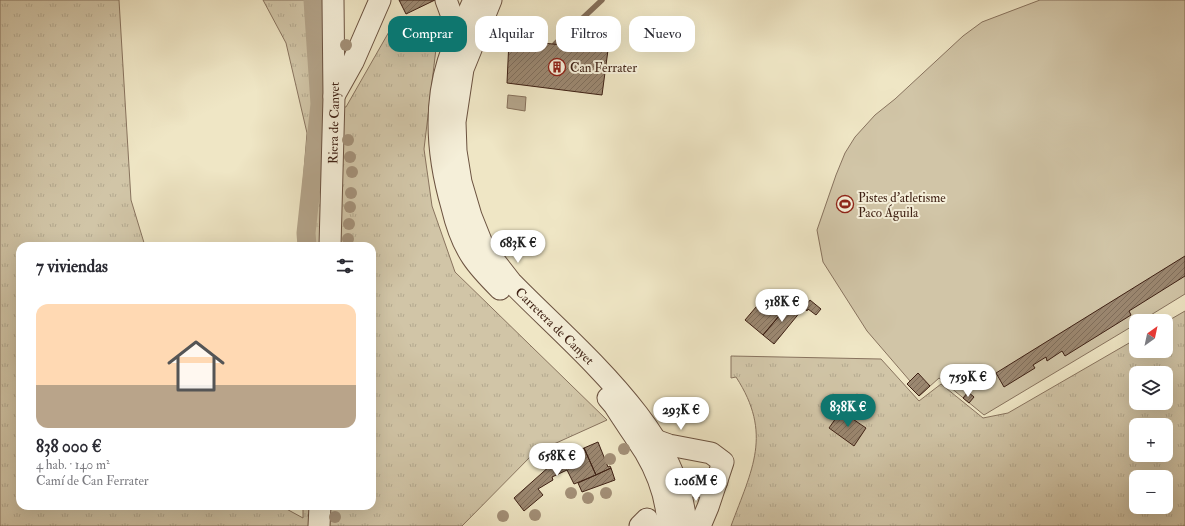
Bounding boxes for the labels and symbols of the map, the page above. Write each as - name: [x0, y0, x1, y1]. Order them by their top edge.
- building icon: Can Ferrater: [547, 57, 567, 77]
- place label: Can Ferrater: [570, 60, 637, 76]
- street label: Riera de Canyet: [325, 82, 344, 164]
- place label: Pistes d'atletisme Paco Águila: [858, 190, 946, 221]
- sports icon: Pistes d'atletisme Paco Águila: [835, 194, 855, 214]
- pin: 683K €: [485, 230, 551, 264]
- street label: Carretera de Canyet: [512, 284, 597, 368]
- pin: 318K €: [749, 289, 815, 323]
- north arrow: [1129, 314, 1173, 358]
- pin: 759K €: [935, 364, 1001, 398]
- pin: 838K €: [815, 394, 881, 428]
- pin: 293K €: [648, 397, 714, 431]
- pin: 658K €: [524, 443, 590, 477]
- pin: 1.06M €: [659, 468, 733, 502]

